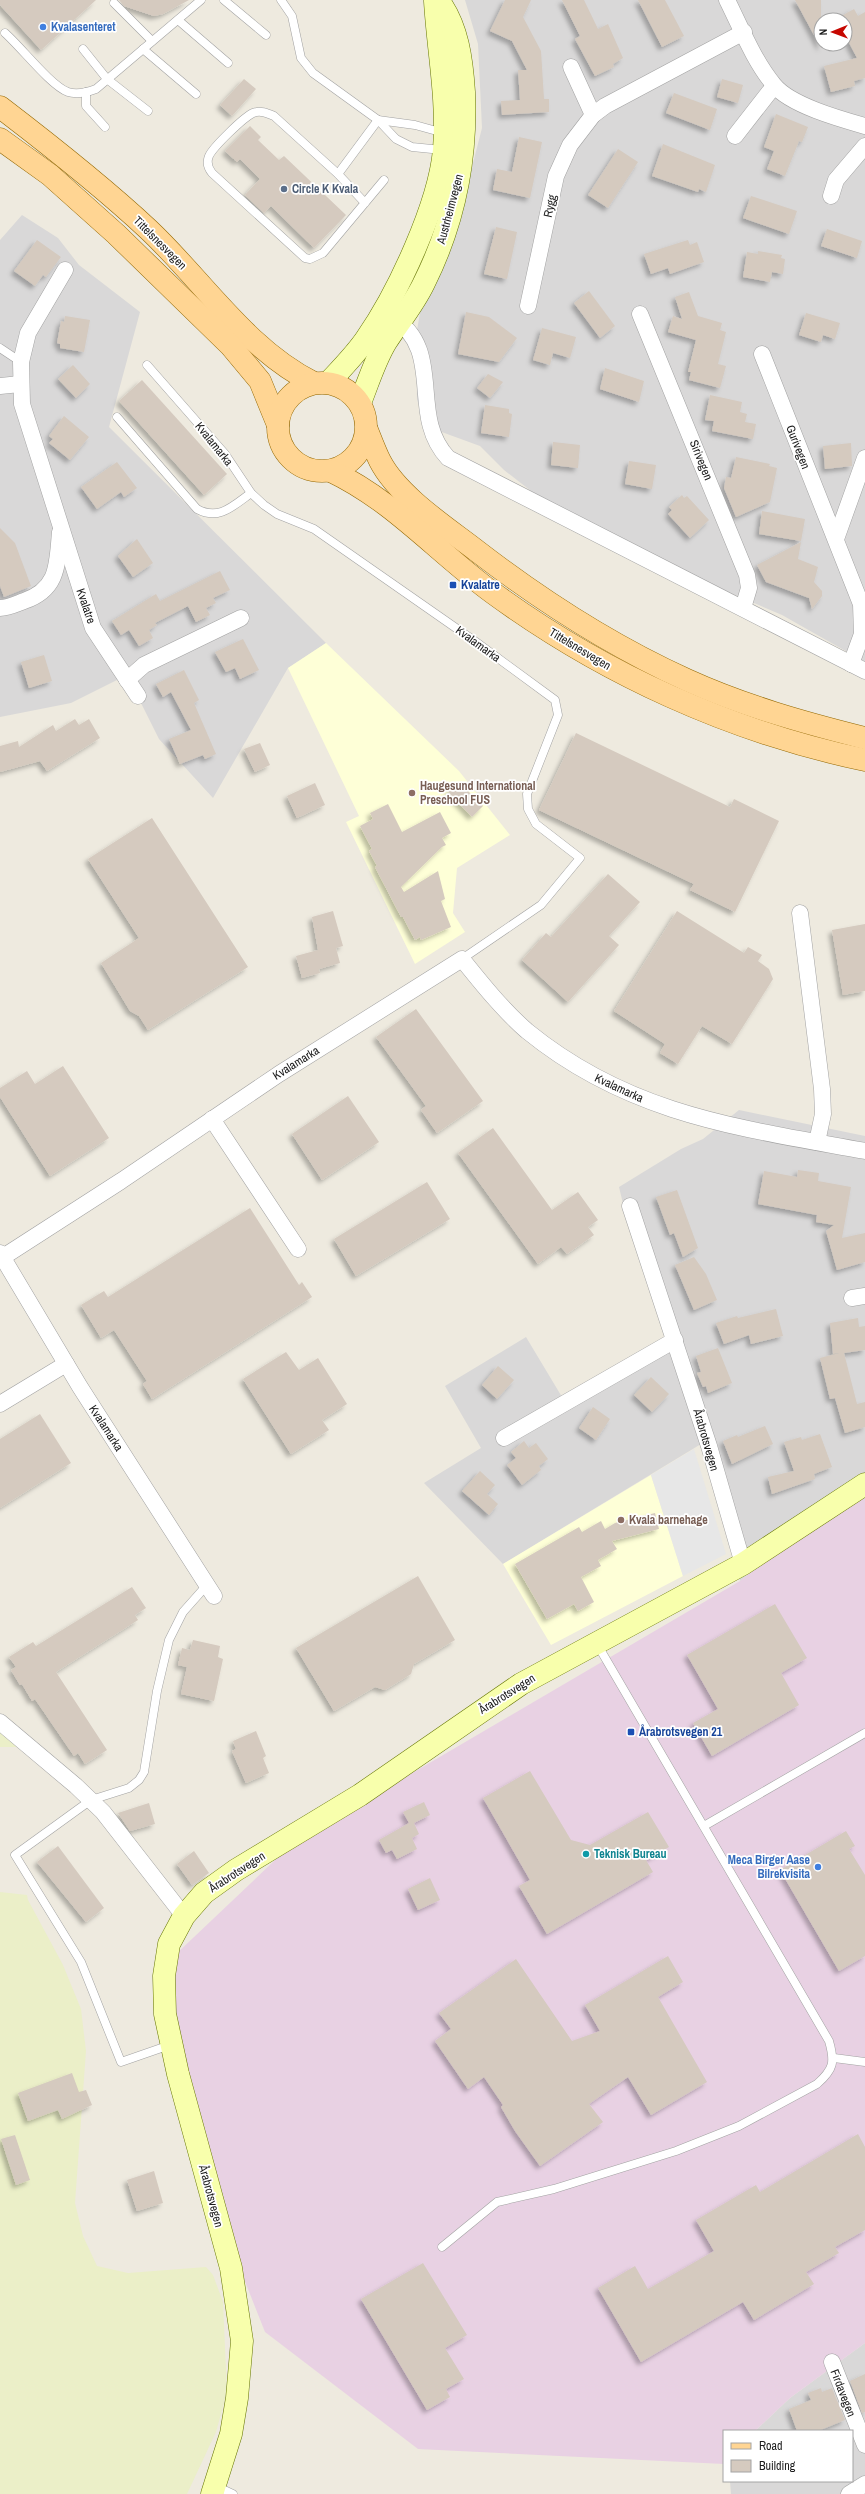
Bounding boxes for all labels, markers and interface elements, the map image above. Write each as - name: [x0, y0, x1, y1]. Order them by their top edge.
- north arrow: [813, 12, 853, 52]
- place label: Kvalasenteret: [51, 19, 116, 35]
- marker: Kvalasenteret: [38, 22, 48, 32]
- text: N: [816, 29, 830, 36]
- street label: Austrheimvegen: [433, 172, 467, 247]
- place label: Circle K Kvala: [292, 181, 359, 197]
- marker: Circle K Kvala: [279, 184, 289, 194]
- street label: Rygg: [540, 193, 560, 219]
- street label: Tittelsnesvegen: [130, 213, 190, 273]
- street label: Kvalamarka: [191, 419, 237, 470]
- street label: Gurivegen: [782, 423, 814, 471]
- street label: Sirivegen: [686, 437, 716, 483]
- place label: Kvalatre: [461, 577, 500, 593]
- marker: Kvalatre: [448, 580, 458, 590]
- street label: Kvalatre: [73, 586, 99, 626]
- street label: Kvalamarka: [452, 622, 504, 666]
- street label: Tittelsnesvegen: [546, 624, 614, 674]
- place label: Haugesund International Preschool FUS: [420, 778, 536, 808]
- marker: Haugesund International Preschool FUS: [407, 788, 417, 798]
- street label: Kvalamarka: [270, 1042, 323, 1084]
- street label: Kvalamarka: [592, 1070, 646, 1106]
- street label: Kvalamarka: [85, 1402, 127, 1455]
- street label: Årabrotsvegen: [689, 1406, 723, 1473]
- place label: Kvala barnehage: [629, 1512, 708, 1528]
- marker: Kvala barnehage: [616, 1515, 626, 1525]
- street label: Årabrotsvegen: [475, 1670, 538, 1718]
- place label: Årabrotsvegen 21: [639, 1724, 723, 1740]
- marker: Årabrotsvegen 21: [626, 1727, 636, 1737]
- place label: Teknisk Bureau: [594, 1846, 667, 1862]
- street label: Årabrotsvegen: [205, 1848, 268, 1897]
- marker: Teknisk Bureau: [581, 1849, 591, 1859]
- place label: Meca Birger Aase Bilrekvisita: [728, 1852, 811, 1882]
- marker: Meca Birger Aase Bilrekvisita: [813, 1862, 823, 1872]
- street label: Årabrotsvegen: [195, 2162, 227, 2229]
- street label: Firdavegen: [827, 2367, 859, 2419]
- legend: [723, 2430, 853, 2482]
- text: Road: [759, 2438, 783, 2454]
- text: Building: [759, 2458, 796, 2474]

